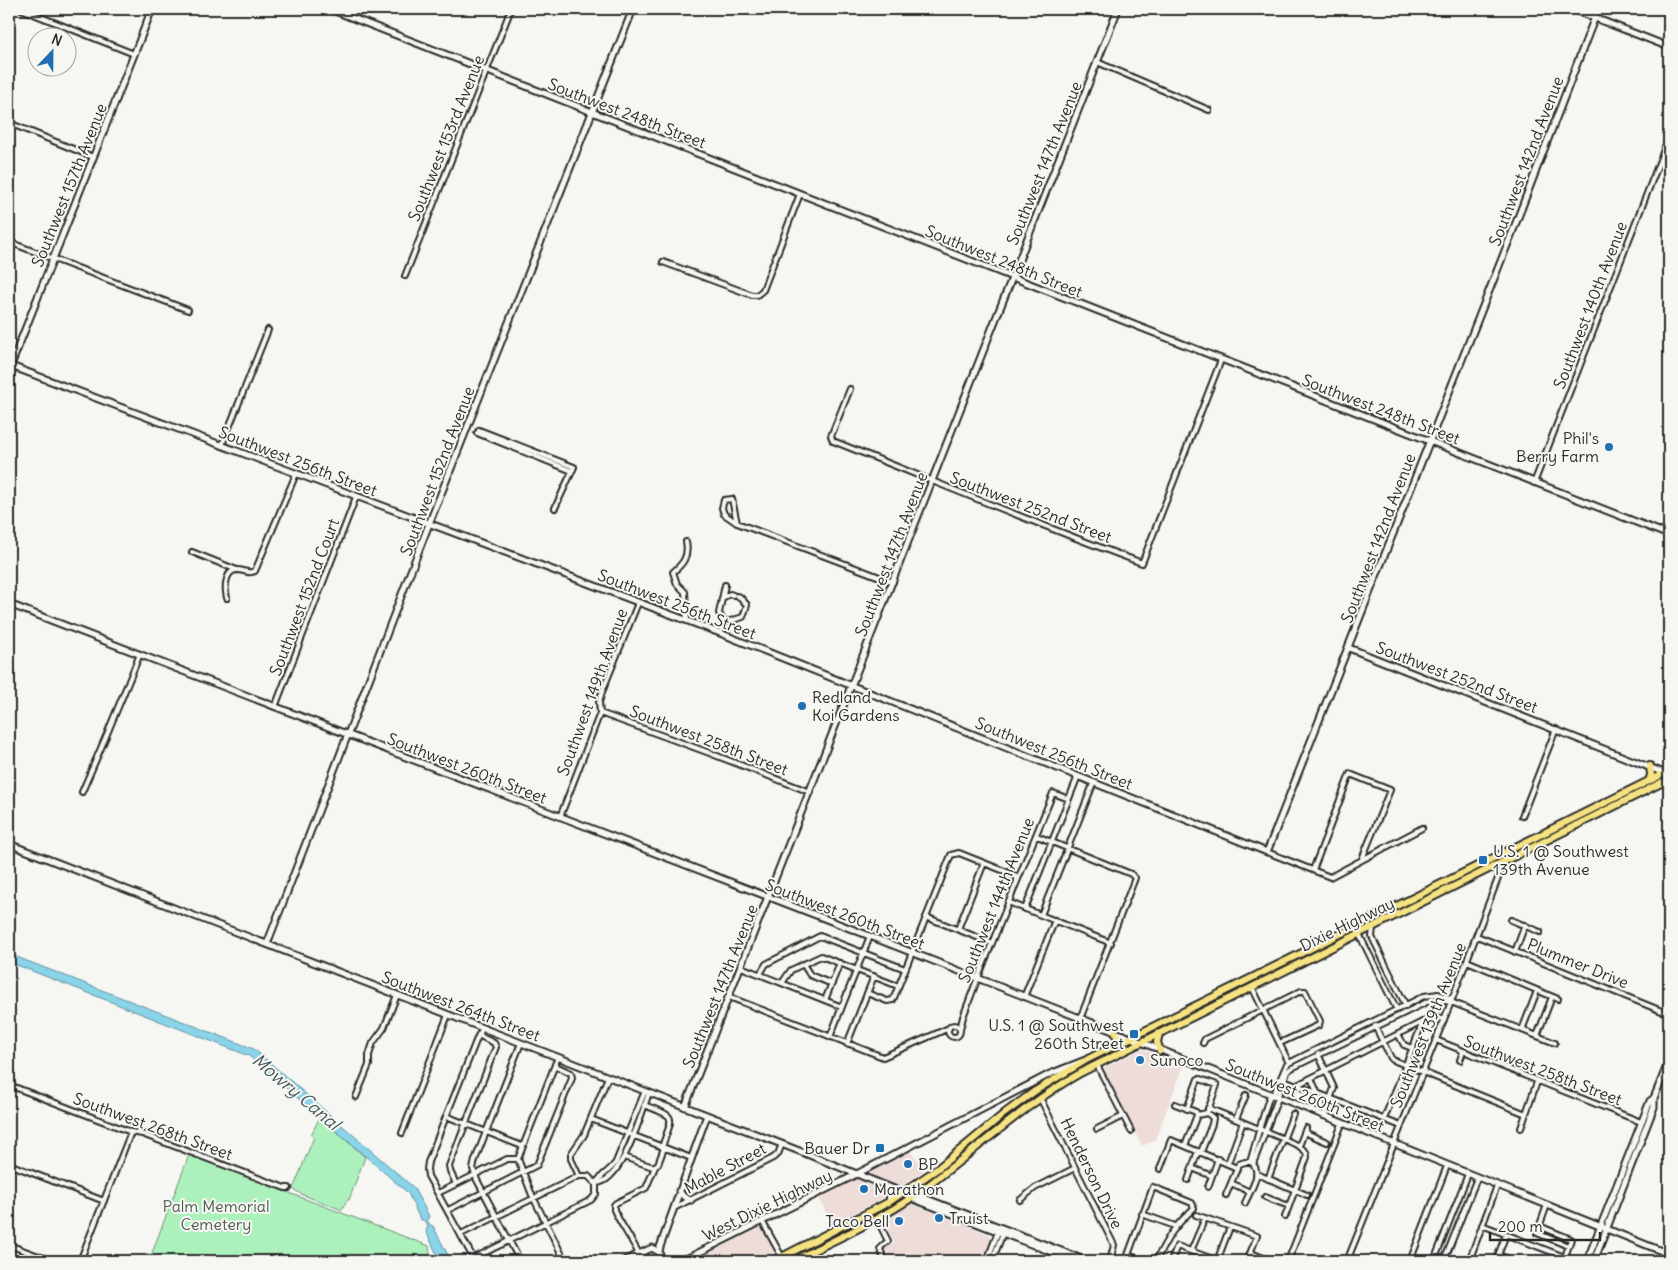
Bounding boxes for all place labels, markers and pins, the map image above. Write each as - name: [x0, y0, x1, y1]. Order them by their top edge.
- place label: Phil's Berry Farm: [1516, 428, 1599, 466]
- marker: Phil's Berry Farm: [1603, 441, 1615, 453]
- place label: Redland Koi Gardens: [812, 687, 900, 725]
- marker: Redland Koi Gardens: [796, 700, 808, 712]
- place label: U.S. 1 @ Southwest 139th Avenue: [1493, 841, 1629, 879]
- marker: U.S. 1 @ Southwest 139th Avenue: [1477, 854, 1489, 866]
- place label: U.S. 1 @ Southwest 260th Street: [988, 1015, 1125, 1053]
- marker: U.S. 1 @ Southwest 260th Street: [1128, 1028, 1140, 1040]
- place label: Sunoco: [1150, 1050, 1204, 1070]
- marker: Sunoco: [1134, 1054, 1146, 1066]
- place label: Bauer Dr: [804, 1138, 870, 1158]
- marker: Bauer Dr: [874, 1142, 886, 1154]
- place label: BP: [918, 1154, 938, 1174]
- marker: BP: [902, 1158, 914, 1170]
- place label: Marathon: [874, 1179, 944, 1199]
- marker: Marathon: [858, 1183, 870, 1195]
- place label: Truist: [949, 1208, 989, 1228]
- place label: Taco Bell: [826, 1211, 889, 1231]
- marker: Truist: [933, 1212, 945, 1224]
- marker: Taco Bell: [893, 1215, 905, 1227]

